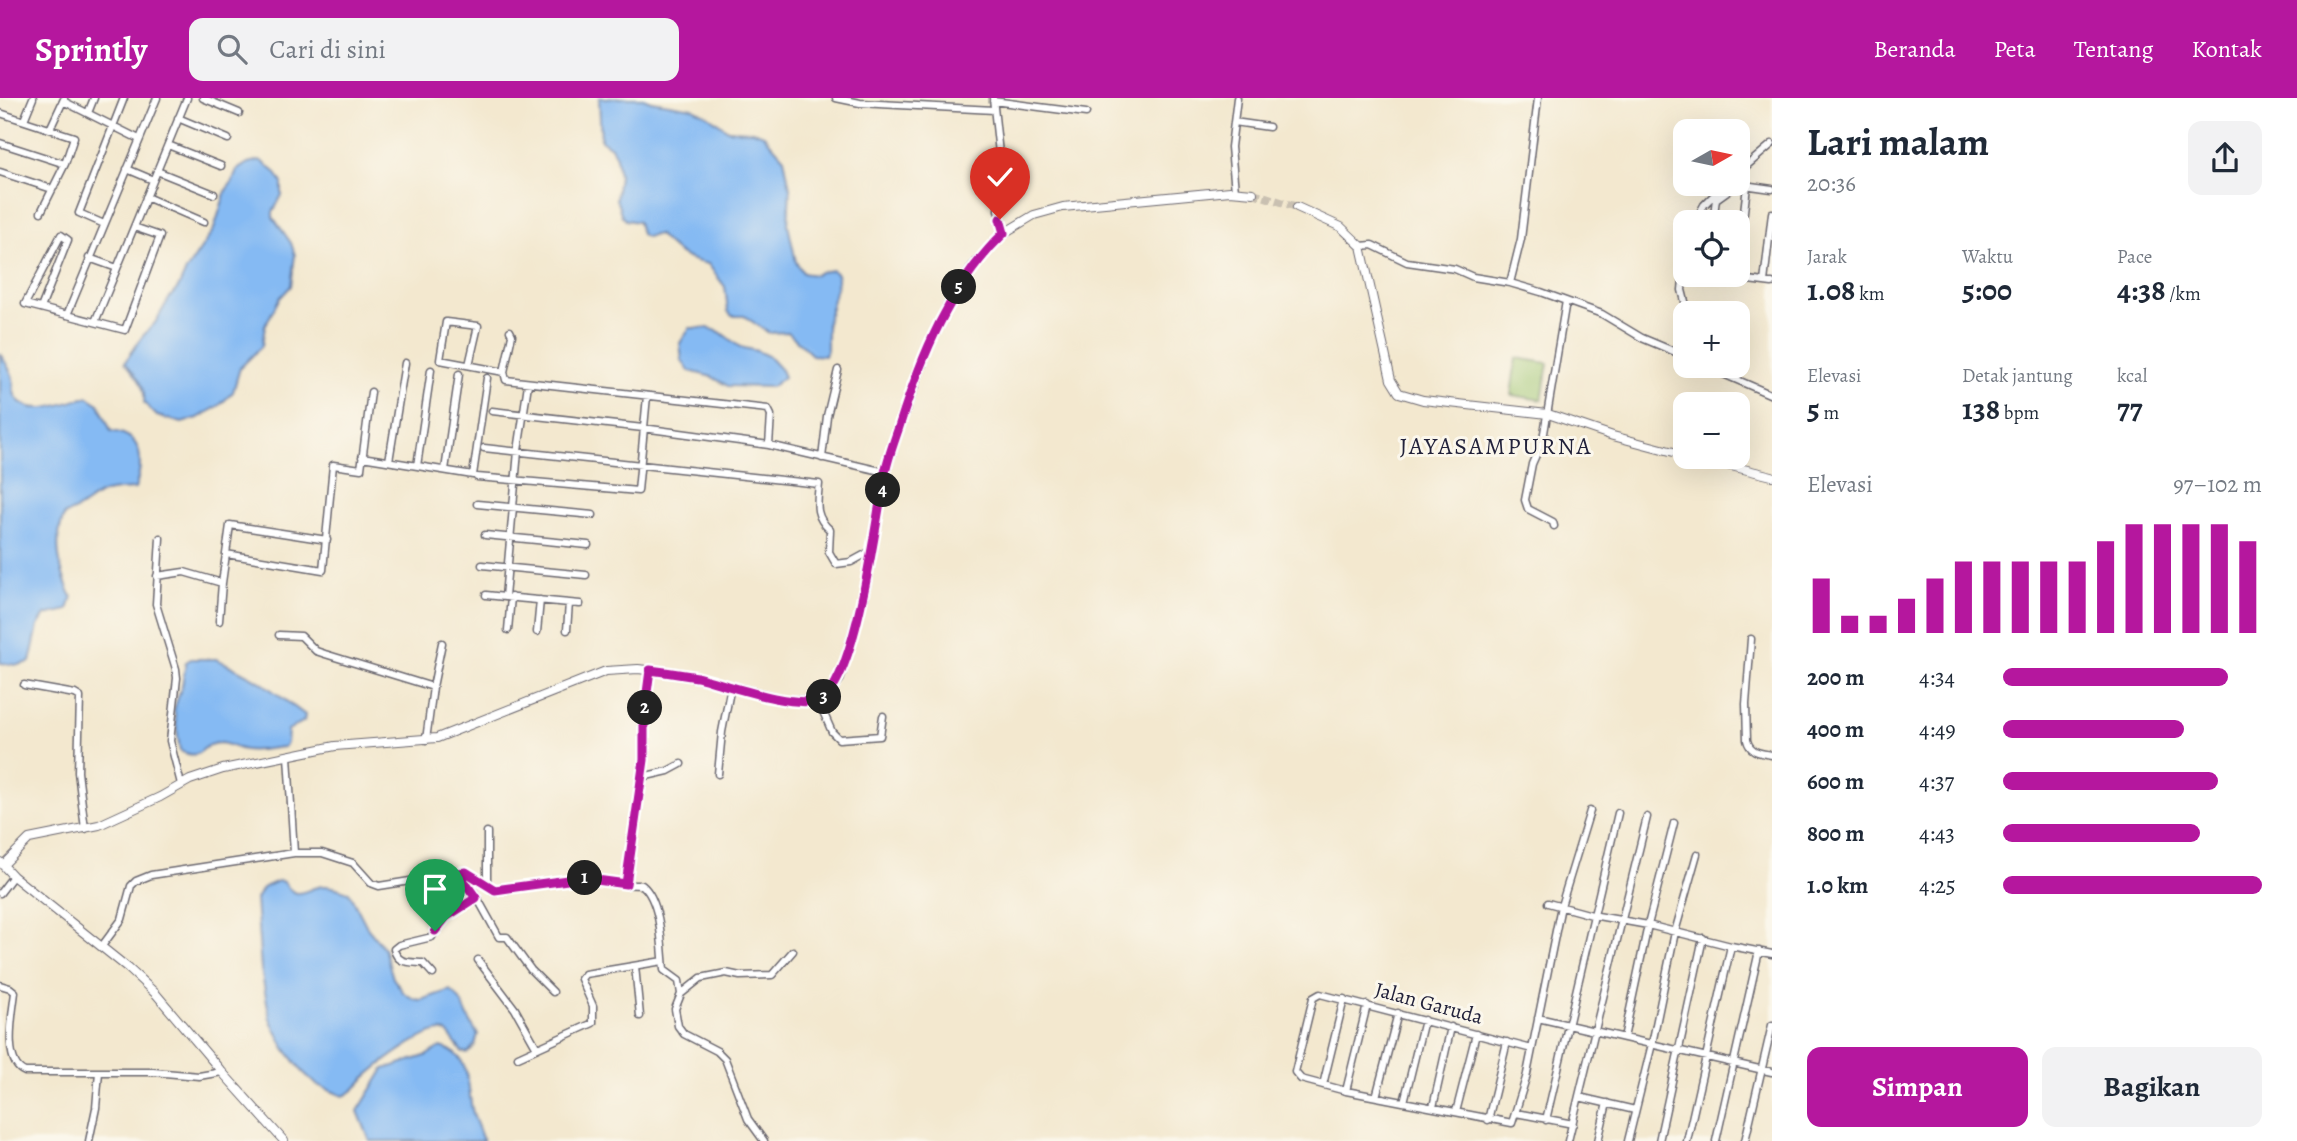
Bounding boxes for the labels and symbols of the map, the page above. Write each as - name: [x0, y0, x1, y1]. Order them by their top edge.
- north arrow: [1673, 119, 1750, 196]
- pin: [970, 147, 1030, 219]
- pin: 5: [942, 270, 976, 304]
- district label: JAYASAMPURNA: [1400, 430, 1592, 462]
- pin: 4: [866, 472, 900, 508]
- pin: 3: [806, 680, 842, 714]
- pin: 2: [628, 690, 662, 726]
- pin: [405, 859, 465, 931]
- pin: 1: [568, 860, 602, 896]
- street label: Jalan Garuda: [1372, 975, 1486, 1031]

